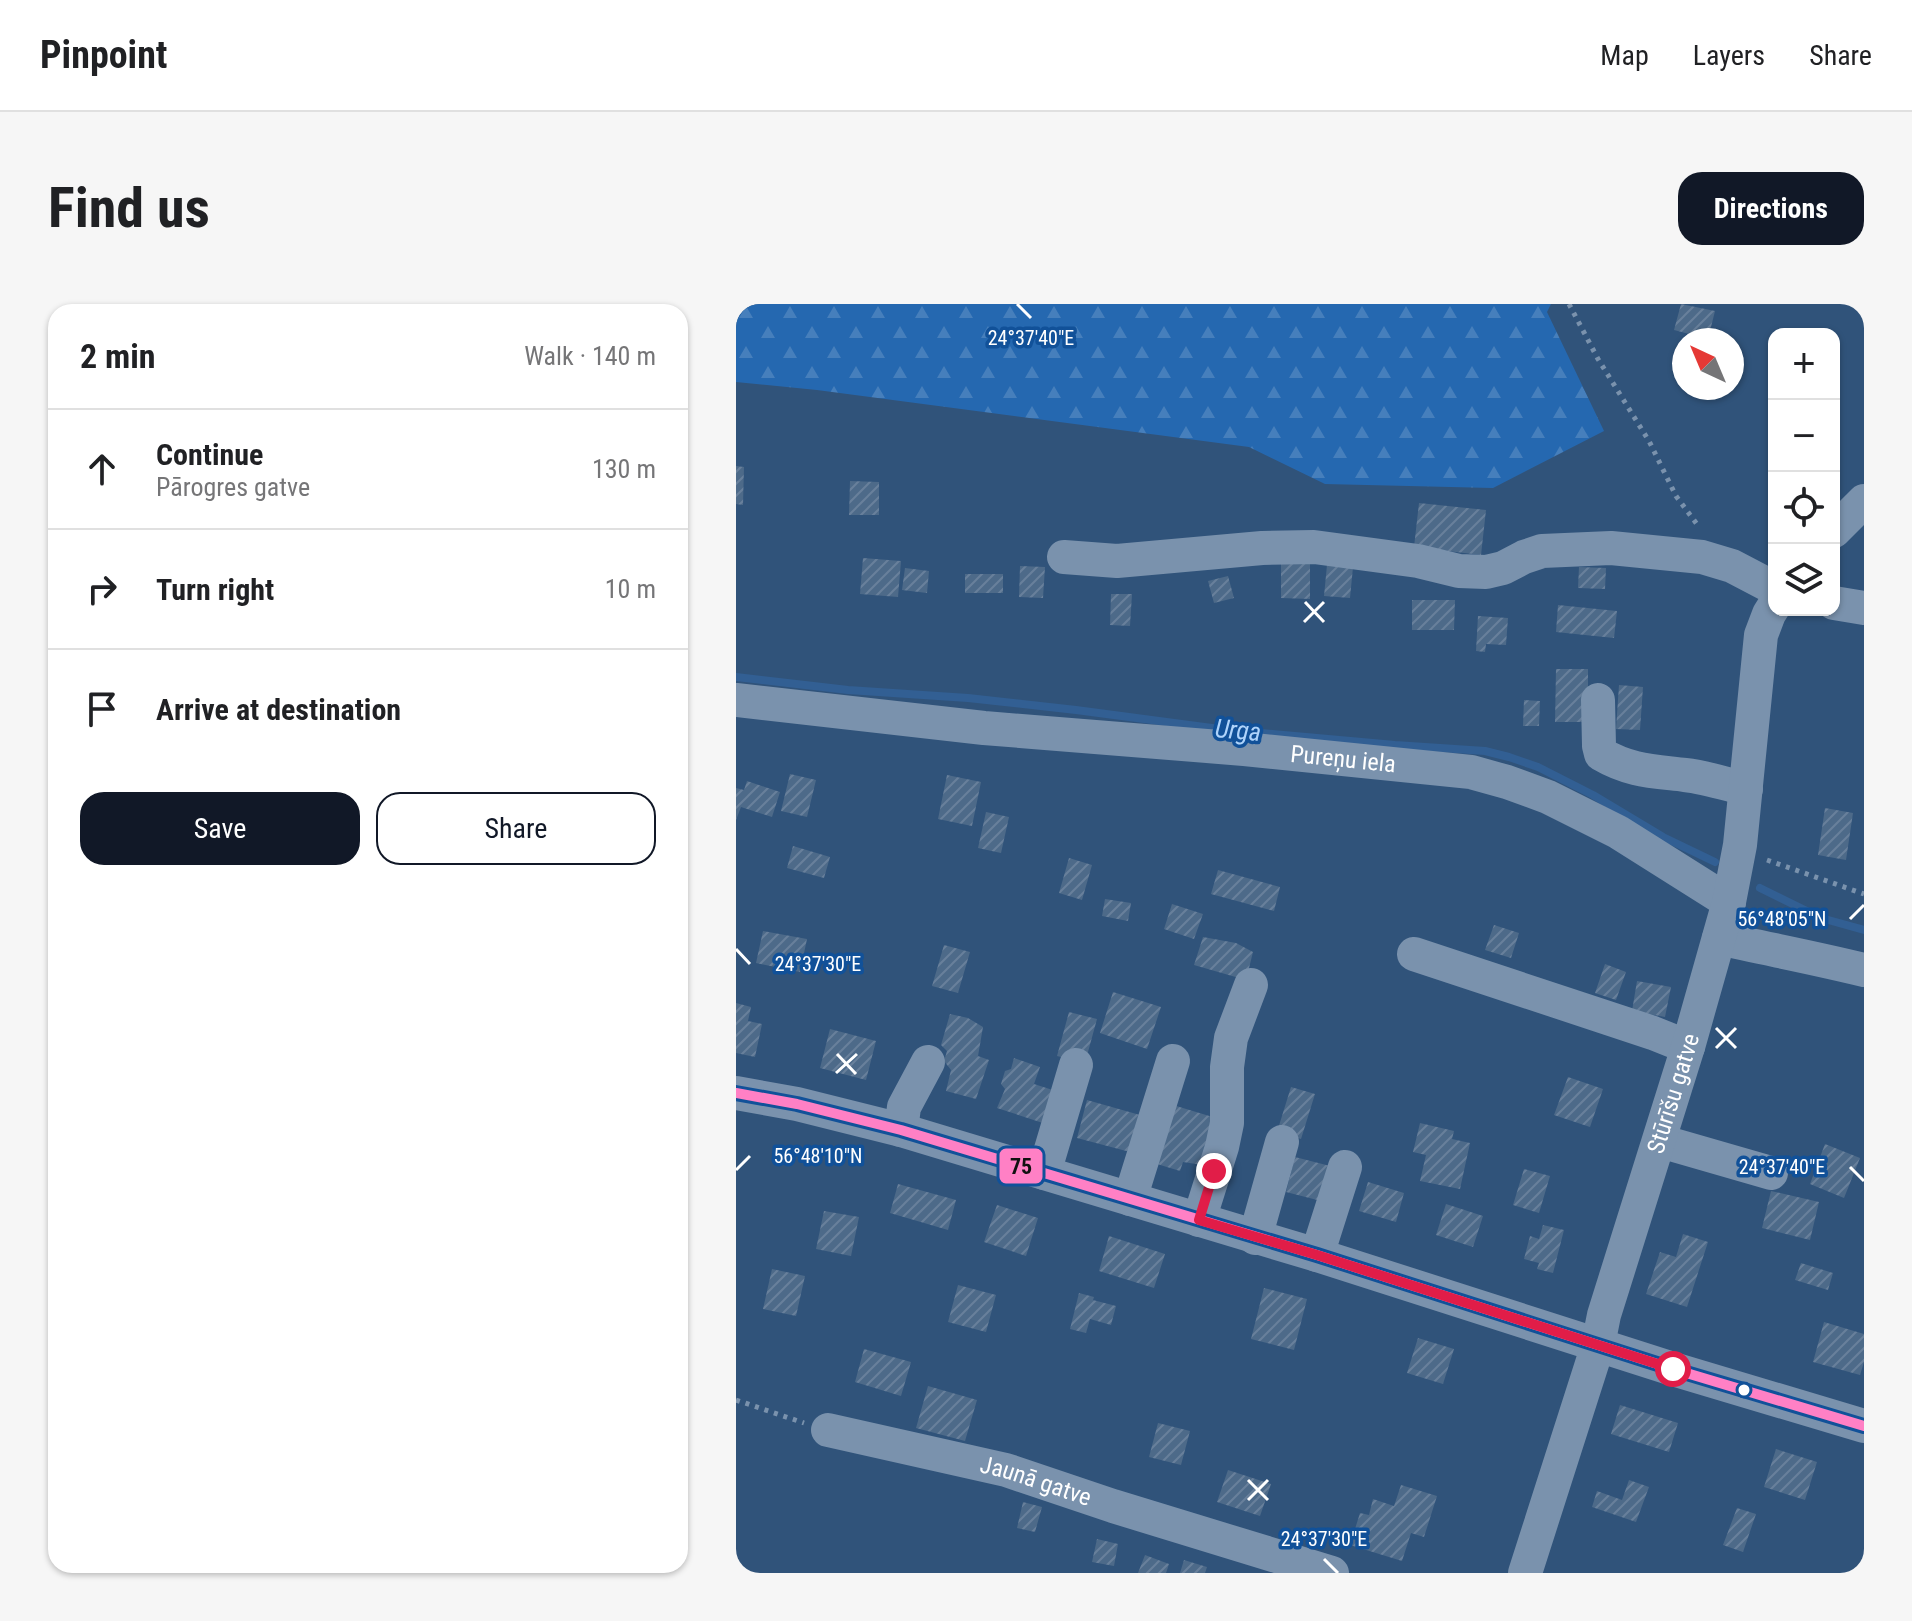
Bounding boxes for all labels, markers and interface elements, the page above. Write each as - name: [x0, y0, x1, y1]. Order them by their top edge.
- text: Pinpoint: [40, 33, 168, 77]
- text: Map: [1600, 39, 1649, 72]
- text: Layers: [1693, 39, 1765, 72]
- text: Share: [1809, 39, 1872, 72]
- button: Directions: [1678, 172, 1864, 245]
- text: Find us: [48, 175, 210, 241]
- text: 24°37'40"E: [988, 326, 1074, 350]
- north arrow: [1672, 328, 1744, 400]
- map controls: [1768, 328, 1840, 616]
- button: +: [1768, 328, 1840, 400]
- text: 2 min: [80, 336, 156, 376]
- text: Walk · 140 m: [524, 341, 656, 371]
- button: −: [1768, 400, 1840, 472]
- text: Continue: [156, 437, 263, 472]
- icon: ahead: [80, 447, 124, 491]
- text: 130 m: [592, 454, 656, 484]
- text: Pārogres gatve: [156, 472, 310, 502]
- button: locate: [1768, 472, 1840, 544]
- button: layers: [1768, 544, 1840, 616]
- icon: right: [80, 567, 124, 611]
- text: Turn right: [156, 572, 274, 607]
- text: 10 m: [605, 574, 656, 604]
- icon: arrive: [80, 687, 124, 731]
- text: Arrive at destination: [156, 692, 401, 727]
- water label: Urga: [1214, 713, 1262, 747]
- street label: Pureņu iela: [1289, 740, 1397, 778]
- button: Save: [80, 792, 360, 865]
- button: Share: [376, 792, 656, 865]
- text: 56°48'05"N: [1737, 907, 1827, 931]
- text: 24°37'30"E: [775, 952, 861, 976]
- street label: Stūrīšu gatve: [1641, 1031, 1705, 1157]
- text: 56°48'10"N: [773, 1144, 863, 1168]
- line badge: 75: [998, 1147, 1044, 1185]
- route end: [1196, 1153, 1232, 1189]
- text: 75: [1010, 1154, 1032, 1179]
- text: 24°37'40"E: [1739, 1155, 1825, 1179]
- route start: [1655, 1351, 1691, 1387]
- unlabelled marker: [1736, 1382, 1752, 1398]
- street label: Jaunā gatve: [978, 1451, 1095, 1512]
- text: 24°37'30"E: [1281, 1527, 1367, 1551]

